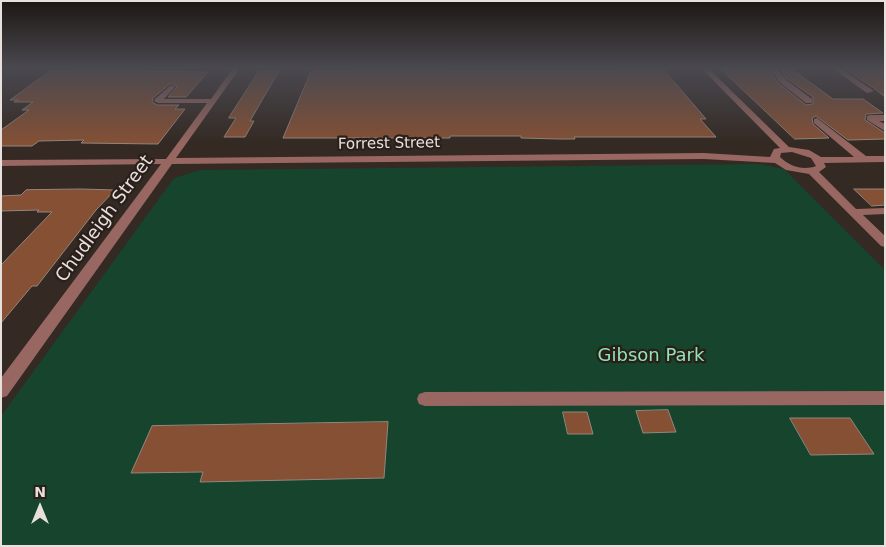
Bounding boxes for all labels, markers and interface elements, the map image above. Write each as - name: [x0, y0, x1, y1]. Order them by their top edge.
- street label: Forrest Street: [338, 134, 440, 154]
- street label: Chudleigh Street: [52, 152, 158, 286]
- park label: Gibson Park: [598, 345, 704, 367]
- north arrow: [15, 482, 65, 532]
- text: N: [34, 484, 46, 500]

